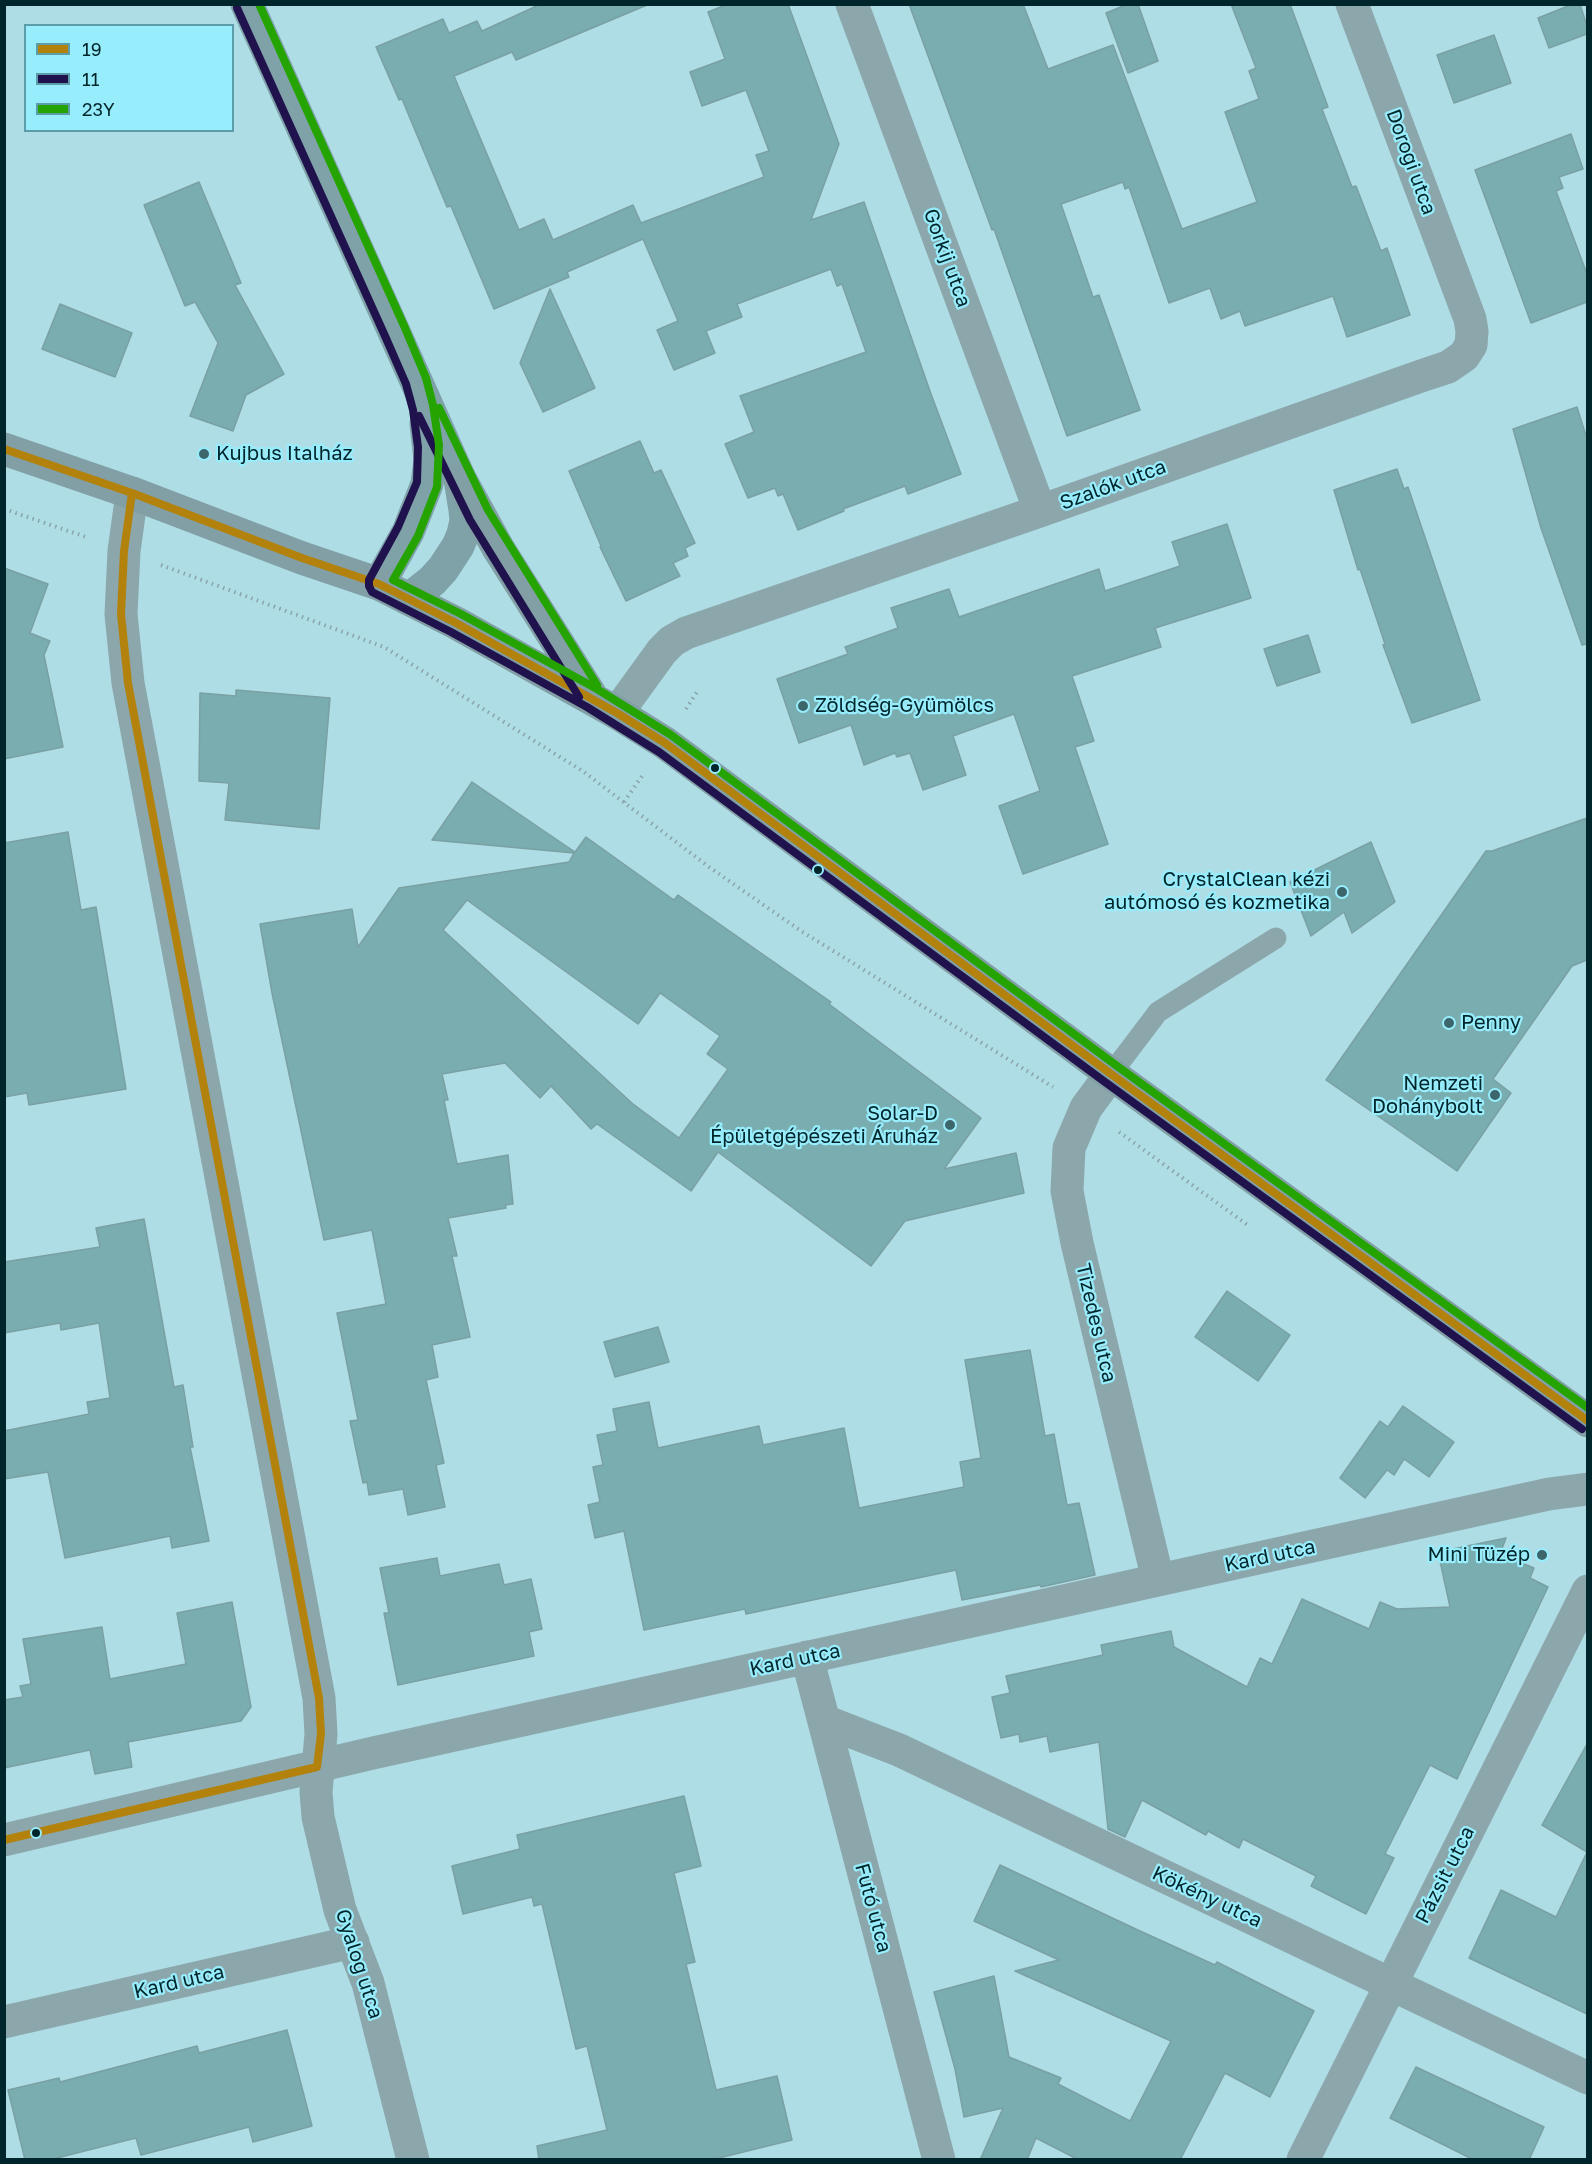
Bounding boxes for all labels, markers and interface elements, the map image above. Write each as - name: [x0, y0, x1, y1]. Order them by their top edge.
- legend: [24, 24, 234, 132]
- text: 19: [82, 38, 102, 60]
- text: 11: [82, 68, 99, 90]
- text: 23Y: [82, 98, 115, 120]
- street label: Dorogi utca: [1381, 106, 1441, 218]
- street label: Gorkij utca: [918, 205, 976, 311]
- place label: Kujbus Italház: [216, 442, 353, 466]
- marker: Kujbus Italház: [197, 447, 211, 461]
- street label: Szalók utca: [1057, 455, 1169, 515]
- place label: Zöldség-Gyümölcs: [815, 694, 994, 718]
- marker: Zöldség-Gyümölcs: [796, 699, 810, 713]
- unlabelled marker: [709, 762, 721, 774]
- unlabelled marker: [812, 864, 824, 876]
- place label: CrystalClean kézi autómosó és kozmetika: [1104, 868, 1330, 915]
- marker: CrystalClean kézi autómosó és kozmetika: [1335, 885, 1349, 899]
- place label: Penny: [1461, 1011, 1521, 1035]
- marker: Penny: [1442, 1016, 1456, 1030]
- place label: Nemzeti Dohánybolt: [1372, 1072, 1483, 1119]
- marker: Nemzeti Dohánybolt: [1488, 1088, 1502, 1102]
- place label: Solar-D Épületgépészeti Áruház: [710, 1102, 938, 1149]
- marker: Solar-D Épületgépészeti Áruház: [943, 1118, 957, 1132]
- street label: Tizedes utca: [1071, 1261, 1121, 1385]
- street label: Kard utca: [1222, 1535, 1318, 1577]
- place label: Mini Tüzép: [1428, 1543, 1530, 1567]
- marker: Mini Tüzép: [1535, 1548, 1549, 1562]
- street label: Kard utca: [747, 1639, 843, 1681]
- street label: Pázsit utca: [1410, 1822, 1480, 1928]
- unlabelled marker: [30, 1827, 42, 1839]
- street label: Futó utca: [850, 1861, 896, 1955]
- street label: Kökény utca: [1148, 1861, 1266, 1933]
- street label: Gyalog utca: [330, 1906, 388, 2022]
- street label: Kard utca: [131, 1960, 227, 2004]

